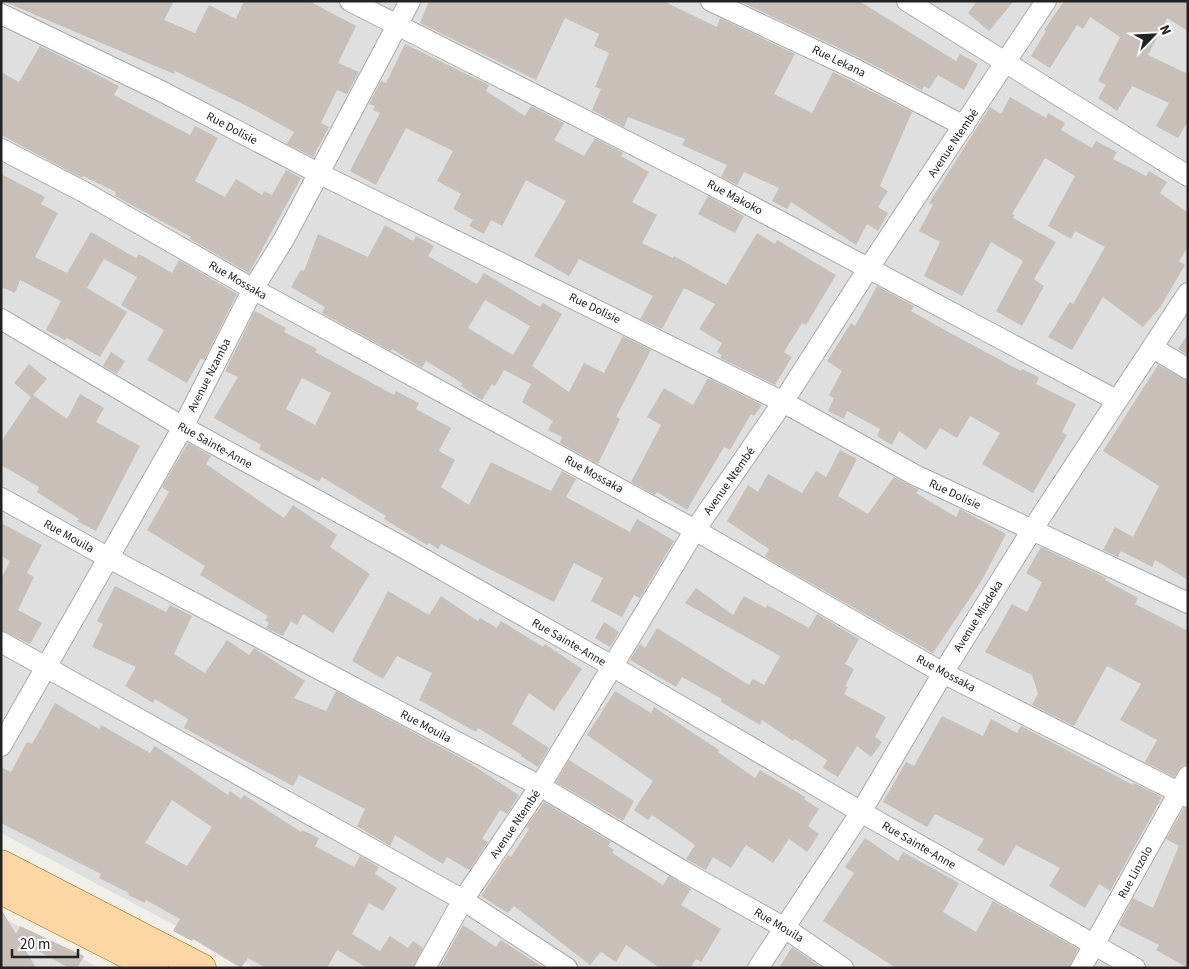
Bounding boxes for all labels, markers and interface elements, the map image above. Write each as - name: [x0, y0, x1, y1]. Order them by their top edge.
- north arrow: [1129, 10, 1179, 60]
- text: N: [1154, 22, 1176, 38]
- street label: Rue Lekana: [809, 41, 869, 82]
- street label: Avenue Ntembé: [924, 106, 983, 181]
- street label: Rue Dolisie: [203, 108, 260, 149]
- street label: Rue Makoko: [704, 176, 766, 219]
- street label: Rue Mossaka: [205, 257, 270, 304]
- street label: Rue Dolisie: [566, 289, 624, 328]
- street label: Avenue Nzamba: [184, 336, 235, 415]
- street label: Rue Sainte-Anne: [174, 418, 255, 473]
- street label: Avenue Ntembé: [700, 444, 759, 519]
- street label: Rue Mossaka: [561, 451, 626, 498]
- street label: Rue Dolisie: [926, 475, 984, 514]
- street label: Rue Mouila: [40, 516, 97, 557]
- street label: Avenue Miadeka: [950, 577, 1007, 655]
- street label: Rue Sainte-Anne: [529, 614, 609, 671]
- street label: Rue Mossaka: [913, 651, 978, 696]
- street label: Rue Mouila: [397, 706, 454, 747]
- street label: Avenue Ntembé: [486, 787, 545, 862]
- street label: Rue Sainte-Anne: [879, 817, 959, 874]
- street label: Rue Linzolo: [1114, 843, 1157, 902]
- street label: Rue Mouila: [751, 904, 807, 947]
- scale bar: [12, 926, 79, 958]
- text: 20 m: [20, 934, 50, 955]

